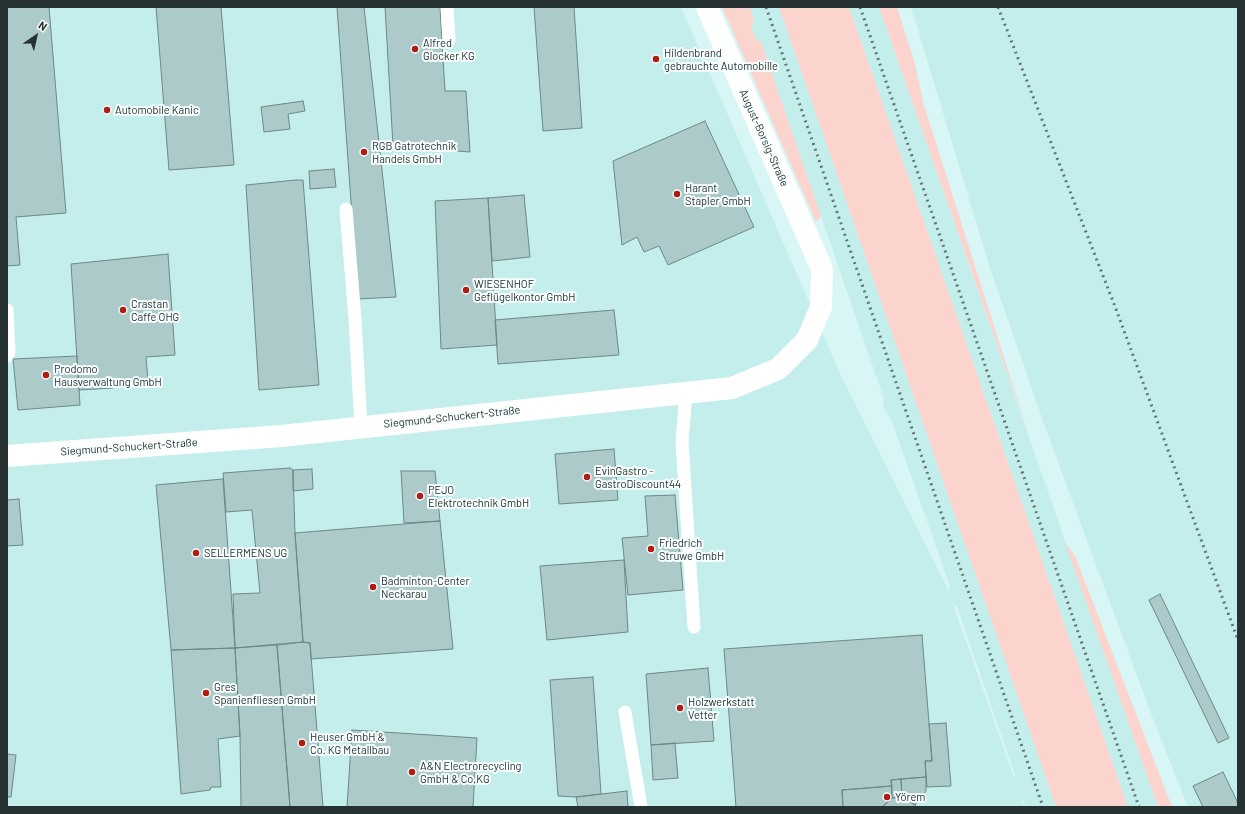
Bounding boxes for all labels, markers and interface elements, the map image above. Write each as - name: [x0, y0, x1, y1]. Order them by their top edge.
- north arrow: [16, 16, 56, 56]
- text: N: [36, 18, 50, 33]
- place label: Alfred Glocker KG: [423, 36, 475, 62]
- marker: Alfred Glocker KG: [410, 44, 420, 54]
- place label: Hildenbrand gebrauchte Automobille: [664, 46, 778, 72]
- marker: Hildenbrand gebrauchte Automobille: [651, 54, 661, 64]
- street label: August-Borsig-Straße: [737, 87, 791, 189]
- place label: Automobile Kanic: [115, 103, 199, 117]
- marker: Automobile Kanic: [102, 105, 112, 115]
- place label: RGB Gatrotechnik Handels GmbH: [372, 139, 456, 165]
- marker: RGB Gatrotechnik Handels GmbH: [359, 147, 369, 157]
- place label: Harant Stapler GmbH: [685, 181, 751, 207]
- marker: Harant Stapler GmbH: [672, 189, 682, 199]
- place label: WIESENHOF Geflügelkontor GmbH: [474, 277, 576, 303]
- marker: WIESENHOF Geflügelkontor GmbH: [461, 285, 471, 295]
- place label: Crastan Caffe OHG: [131, 297, 179, 323]
- marker: Crastan Caffe OHG: [118, 305, 128, 315]
- place label: Prodomo Hausverwaltung GmbH: [54, 362, 162, 388]
- marker: Prodomo Hausverwaltung GmbH: [41, 370, 51, 380]
- street label: Siegmund-Schuckert-Straße: [383, 403, 521, 431]
- street label: Siegmund-Schuckert-Straße: [60, 436, 198, 458]
- place label: EvinGastro - GastroDiscount44: [595, 464, 681, 490]
- marker: EvinGastro - GastroDiscount44: [582, 472, 592, 482]
- place label: PEJO Elektrotechnik GmbH: [428, 483, 529, 509]
- marker: PEJO Elektrotechnik GmbH: [415, 491, 425, 501]
- place label: Friedrich Struwe GmbH: [659, 536, 724, 562]
- marker: Friedrich Struwe GmbH: [646, 544, 656, 554]
- place label: SELLERMENS UG: [204, 546, 287, 560]
- marker: SELLERMENS UG: [191, 548, 201, 558]
- place label: Badminton-Center Neckarau: [381, 574, 469, 600]
- marker: Badminton-Center Neckarau: [368, 582, 378, 592]
- place label: Gres Spanienfliesen GmbH: [214, 680, 316, 706]
- marker: Gres Spanienfliesen GmbH: [201, 688, 211, 698]
- place label: Holzwerkstatt Vetter: [688, 695, 755, 721]
- marker: Holzwerkstatt Vetter: [675, 703, 685, 713]
- place label: Heuser GmbH & Co. KG Metallbau: [310, 730, 389, 756]
- marker: Heuser GmbH & Co. KG Metallbau: [297, 738, 307, 748]
- place label: A&N Electrorecycling GmbH & Co.KG: [420, 759, 521, 785]
- marker: A&N Electrorecycling GmbH & Co.KG: [407, 767, 417, 777]
- place label: Yörem: [895, 790, 925, 804]
- marker: Yörem: [882, 792, 892, 802]

